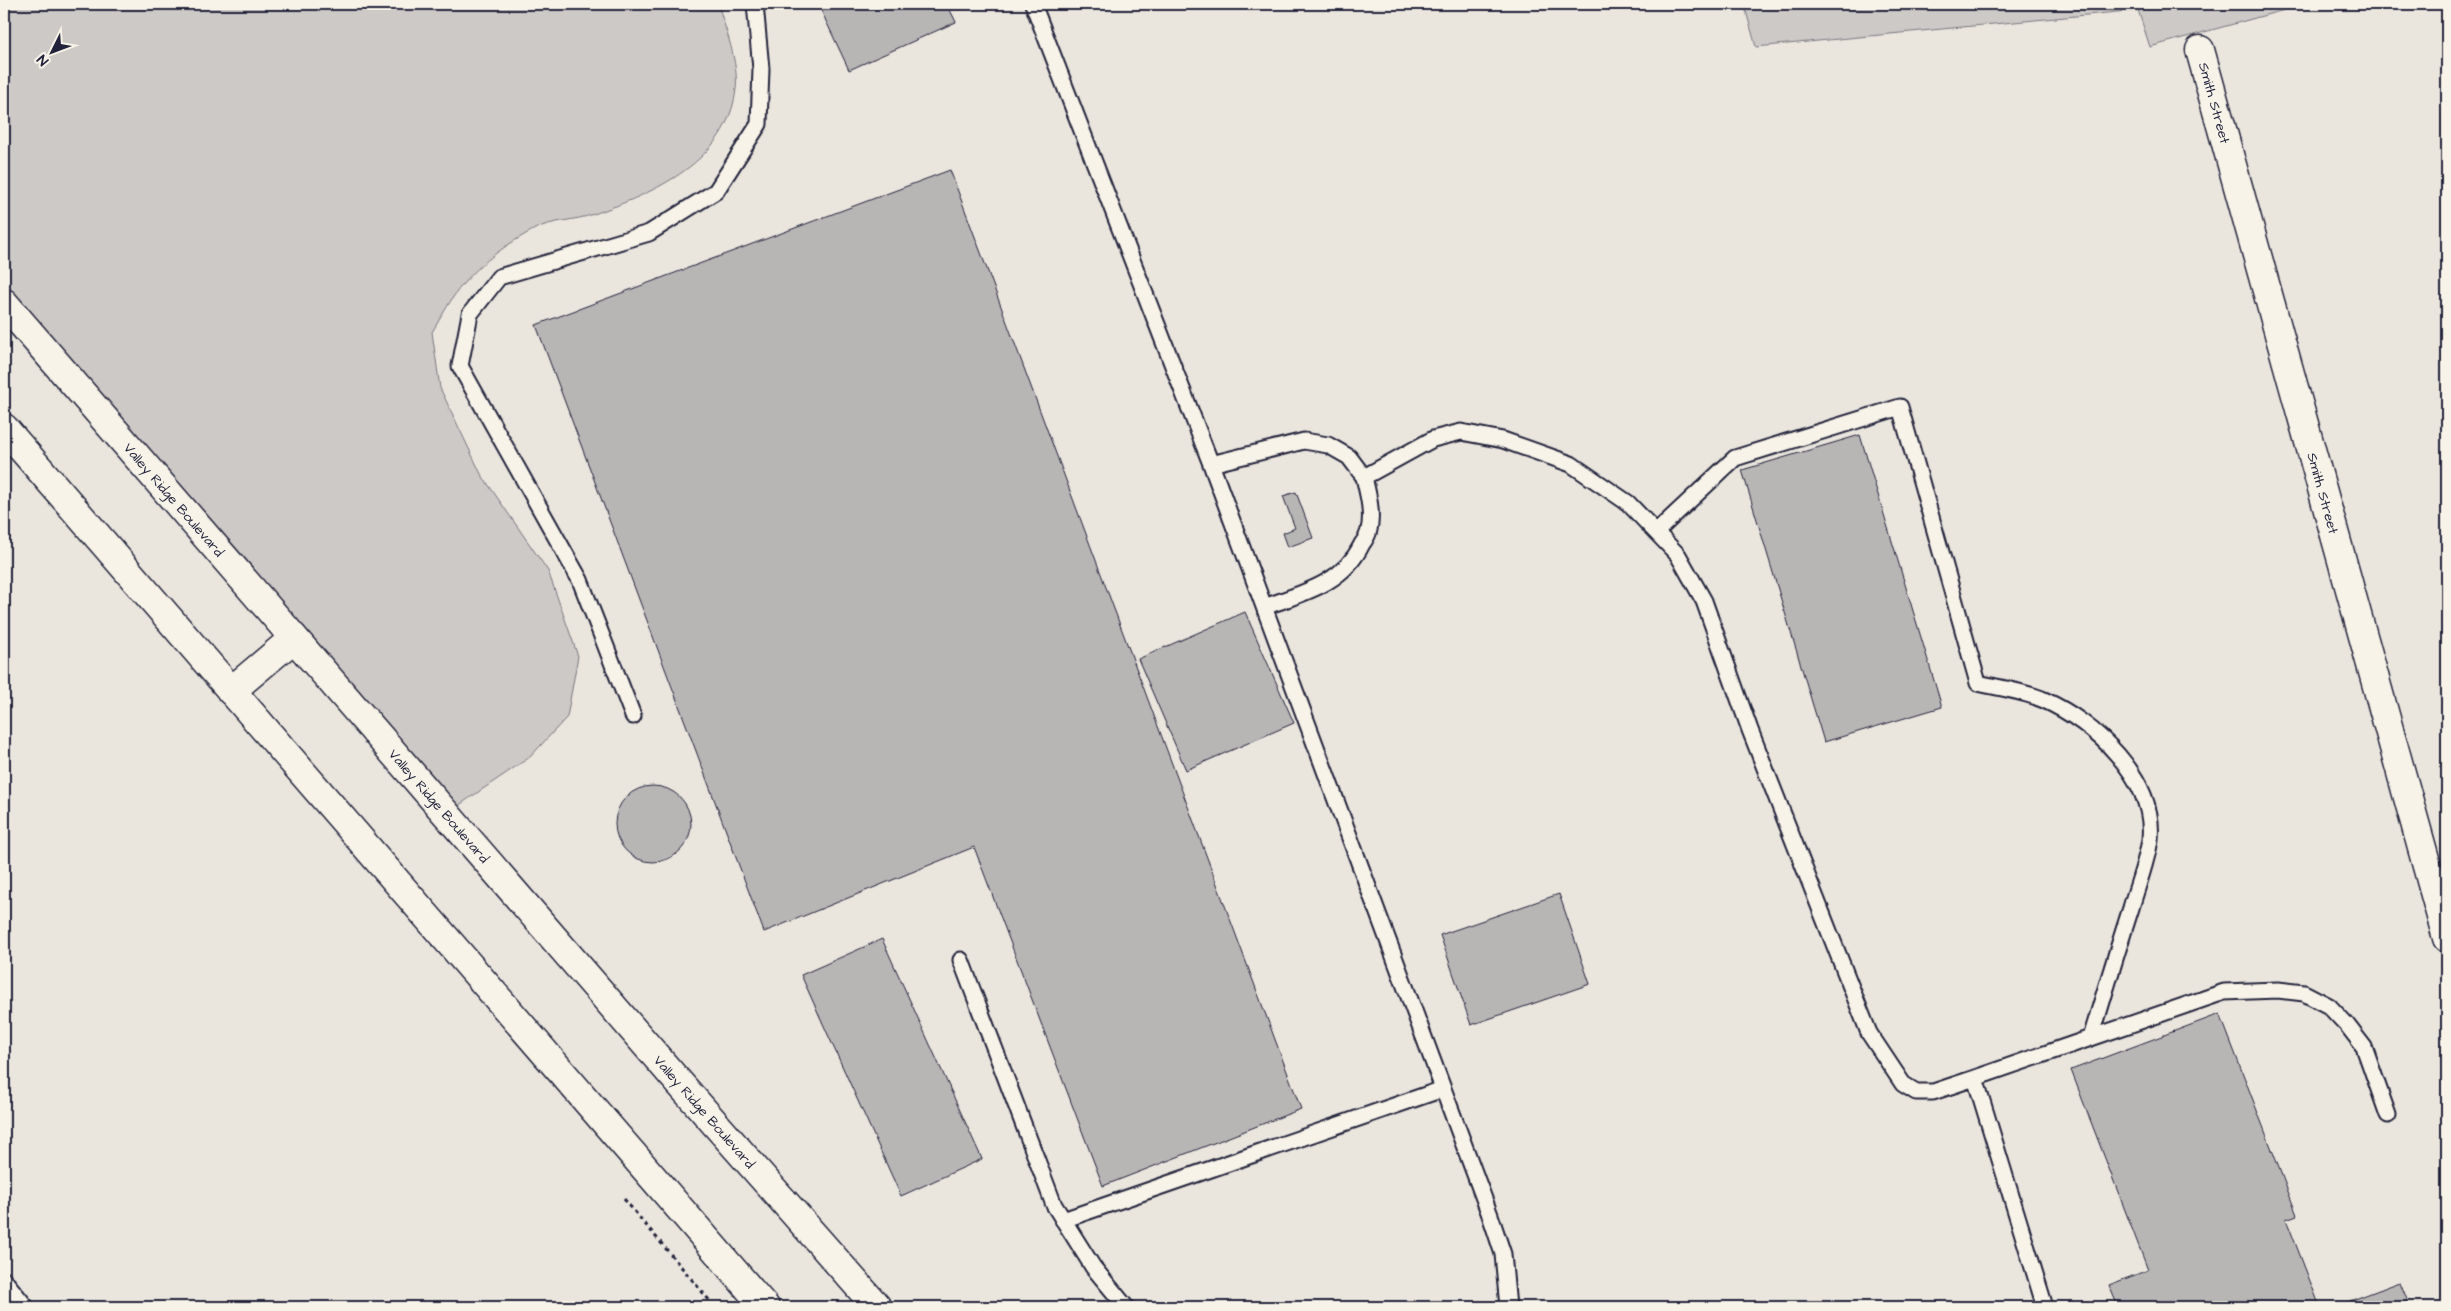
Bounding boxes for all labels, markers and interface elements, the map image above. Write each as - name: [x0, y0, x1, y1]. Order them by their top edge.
- north arrow: [28, 28, 78, 78]
- text: N: [33, 50, 53, 70]
- street label: Smith Street: [2193, 60, 2235, 146]
- street label: Valley Ridge Boulevard: [118, 439, 228, 562]
- street label: Smith Street: [2301, 451, 2343, 537]
- street label: Valley Ridge Boulevard: [383, 745, 493, 868]
- street label: Valley Ridge Boulevard: [649, 1051, 759, 1173]

